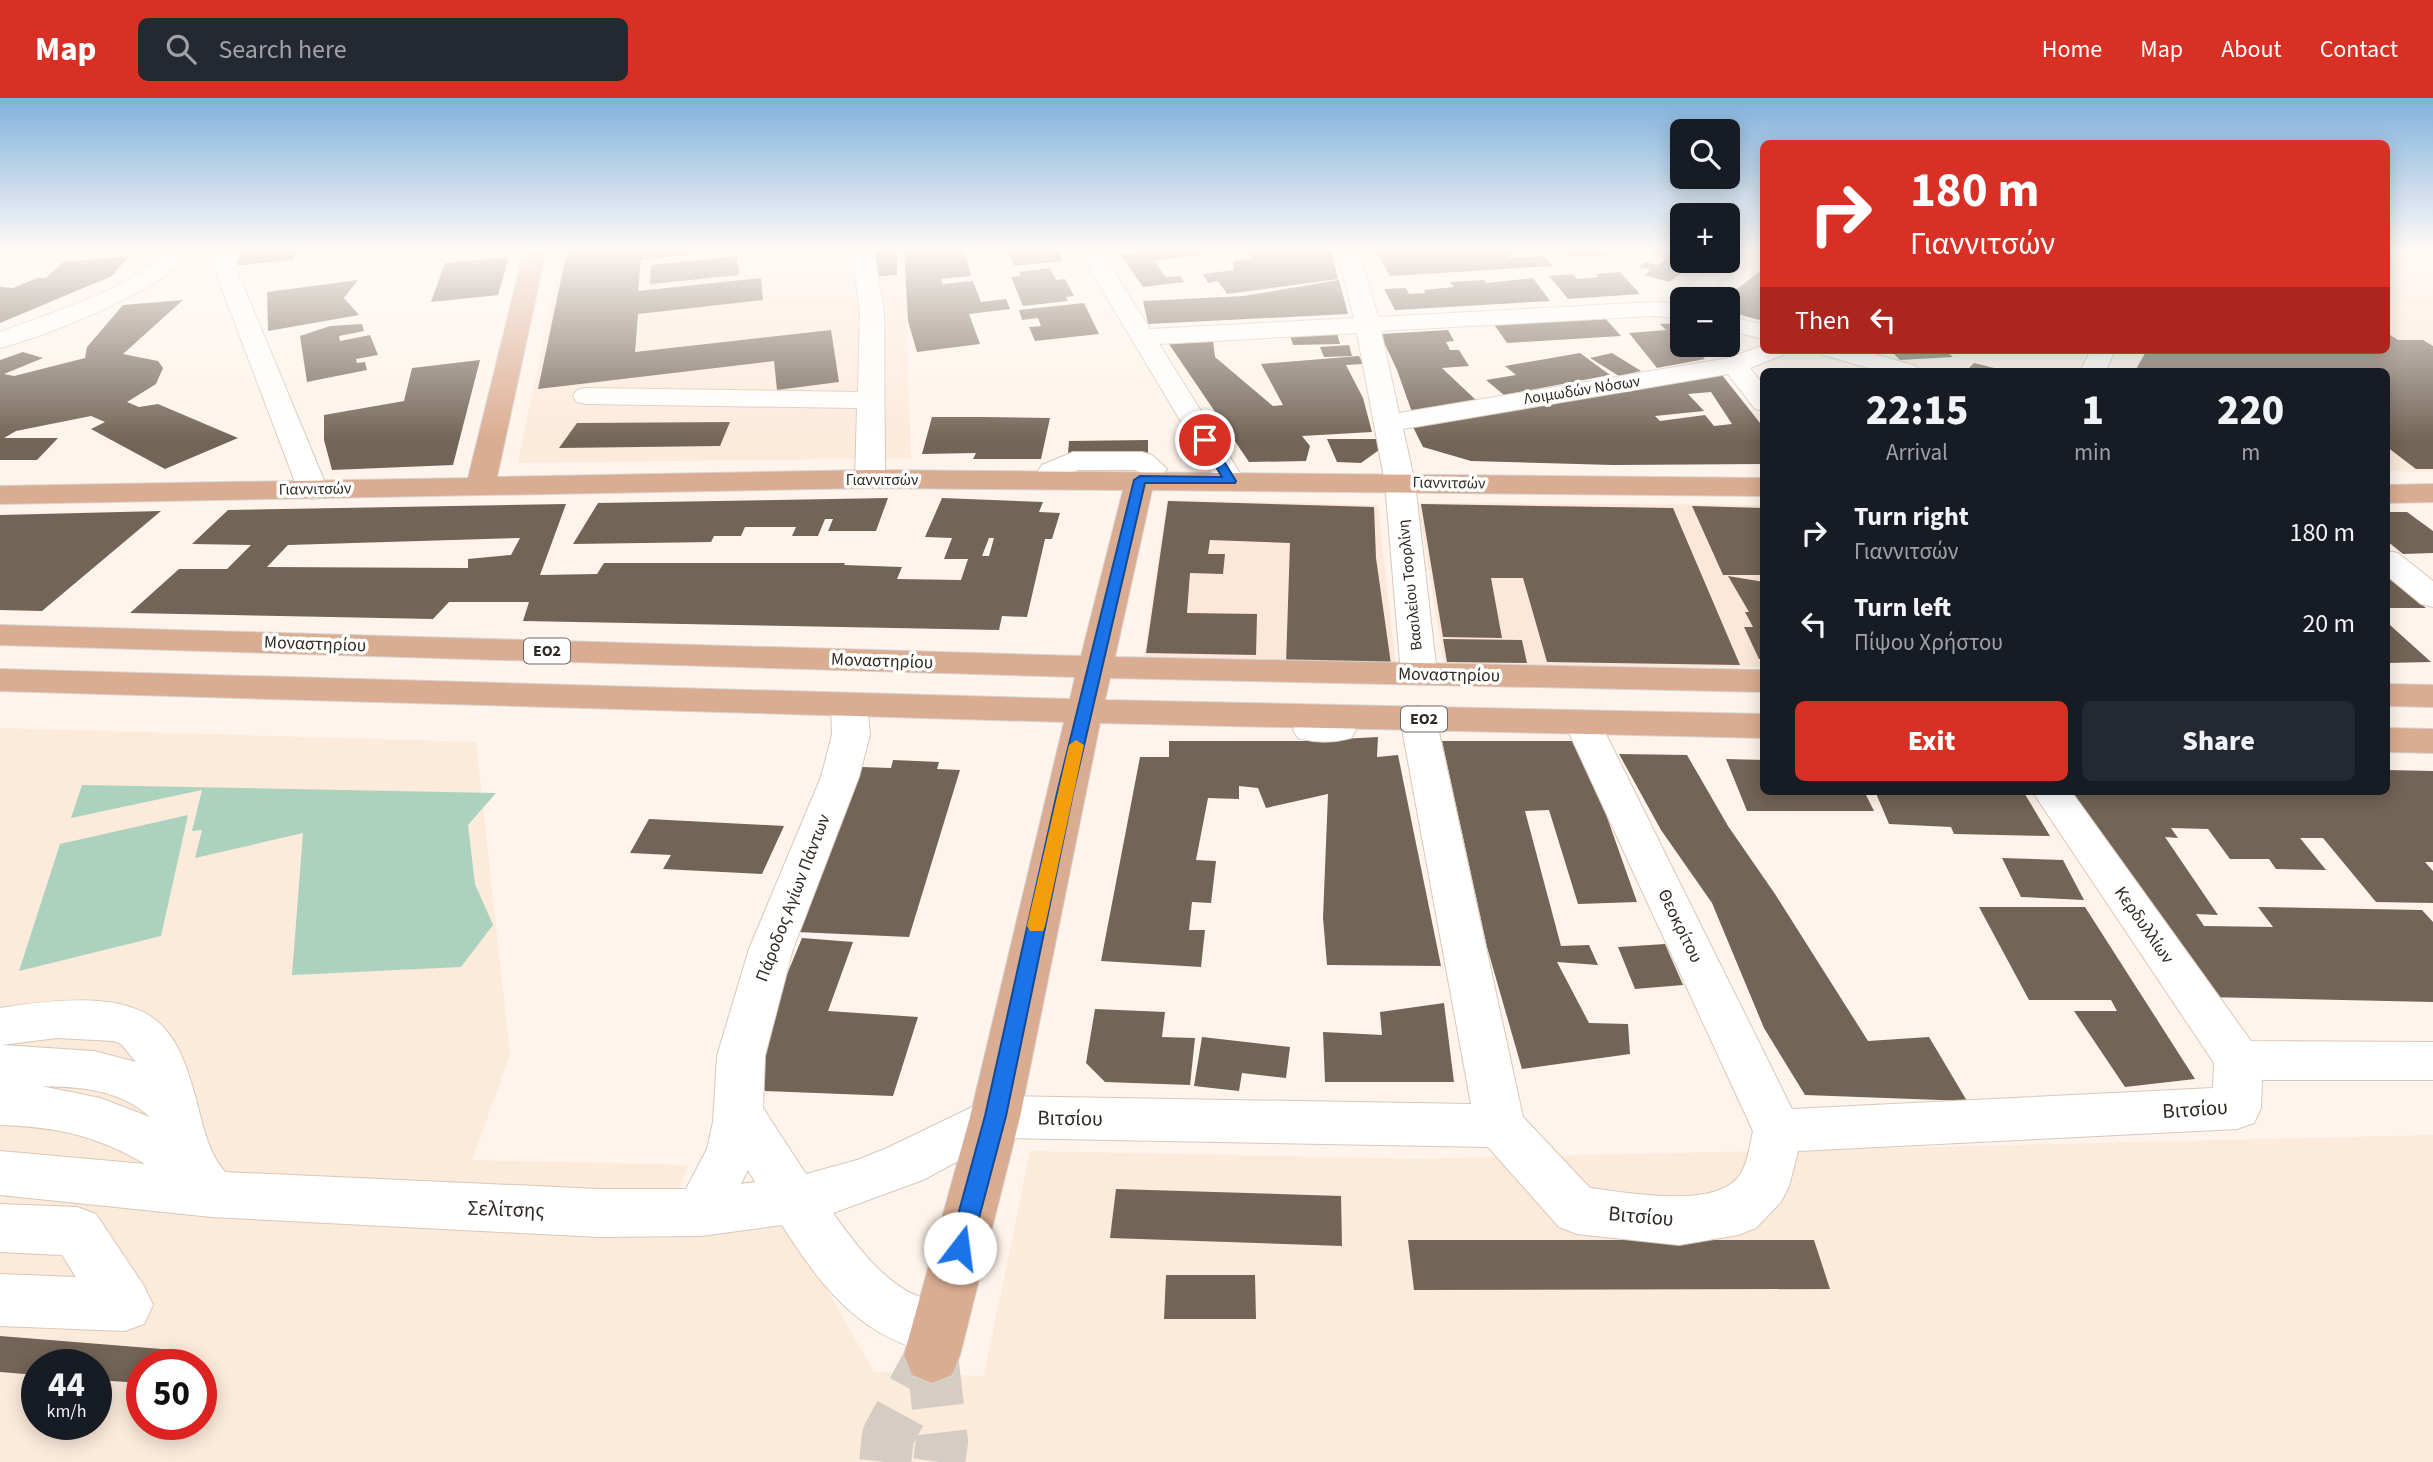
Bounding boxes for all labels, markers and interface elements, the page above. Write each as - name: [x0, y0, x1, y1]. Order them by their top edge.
- search box: [138, 18, 628, 81]
- text: Map: [35, 26, 96, 73]
- icon: search: [162, 30, 200, 68]
- text: Search here: [218, 31, 347, 68]
- text: Home: [2042, 32, 2102, 67]
- text: Map: [2140, 32, 2183, 67]
- text: About: [2221, 32, 2282, 67]
- text: Contact: [2320, 32, 2398, 67]
- map controls: [1670, 119, 1740, 357]
- button: search: [1670, 119, 1740, 189]
- text: 180 m: [1910, 156, 2039, 226]
- icon: right: [1795, 168, 1886, 259]
- button: +: [1670, 203, 1740, 273]
- text: Γιαννιτσών: [1910, 221, 2055, 267]
- button: −: [1670, 287, 1740, 357]
- icon: left: [1864, 301, 1902, 339]
- text: Then: [1795, 302, 1850, 339]
- street label: Λοιμωδών Νόσων: [1522, 370, 1642, 410]
- text: 22:15: [1866, 381, 1968, 441]
- text: 1: [2081, 381, 2104, 441]
- text: 220: [2217, 381, 2284, 441]
- pin: [1175, 410, 1235, 470]
- icon: arrive: [1186, 421, 1224, 459]
- text: Arrival: [1886, 436, 1948, 469]
- text: min: [2074, 436, 2111, 469]
- text: m: [2241, 436, 2260, 469]
- street label: Γιαννιτσών: [846, 469, 919, 491]
- street label: Γιαννιτσών: [1413, 471, 1486, 495]
- street label: Γιαννιτσών: [279, 477, 352, 501]
- text: Turn right: [1854, 498, 1969, 535]
- icon: right: [1795, 514, 1833, 552]
- text: 180 m: [2289, 514, 2355, 551]
- street label: Βασιλείου Τσορλίνη: [1392, 518, 1428, 652]
- text: Γιαννιτσών: [1854, 535, 1958, 568]
- text: Turn left: [1854, 589, 1951, 626]
- icon: left: [1795, 605, 1833, 643]
- text: 20 m: [2302, 605, 2355, 642]
- text: Πίψου Χρήστου: [1854, 626, 2003, 659]
- street label: Μοναστηρίου: [264, 630, 366, 658]
- road number: ΕΟ2: [524, 638, 570, 664]
- street label: Μοναστηρίου: [831, 647, 933, 675]
- street label: Μοναστηρίου: [1398, 662, 1500, 688]
- button: Exit: [1795, 701, 2068, 781]
- button: Share: [2082, 701, 2355, 781]
- road number: ΕΟ2: [1401, 706, 1447, 732]
- street label: Πάροδος Αγίων Πάντων: [749, 810, 837, 985]
- street label: Κερδυλλίων: [2108, 881, 2180, 969]
- street label: Θεοκρίτου: [1651, 885, 1709, 967]
- street label: Βιτσίου: [2161, 1092, 2229, 1126]
- street label: Βιτσίου: [1037, 1102, 1103, 1134]
- street label: Σελίτσης: [467, 1193, 545, 1225]
- street label: Βιτσίου: [1607, 1198, 1675, 1234]
- position arrow: [923, 1211, 997, 1285]
- speed limit sign: 50: [126, 1349, 217, 1440]
- text: 44: [48, 1360, 85, 1410]
- text: km/h: [47, 1399, 86, 1424]

